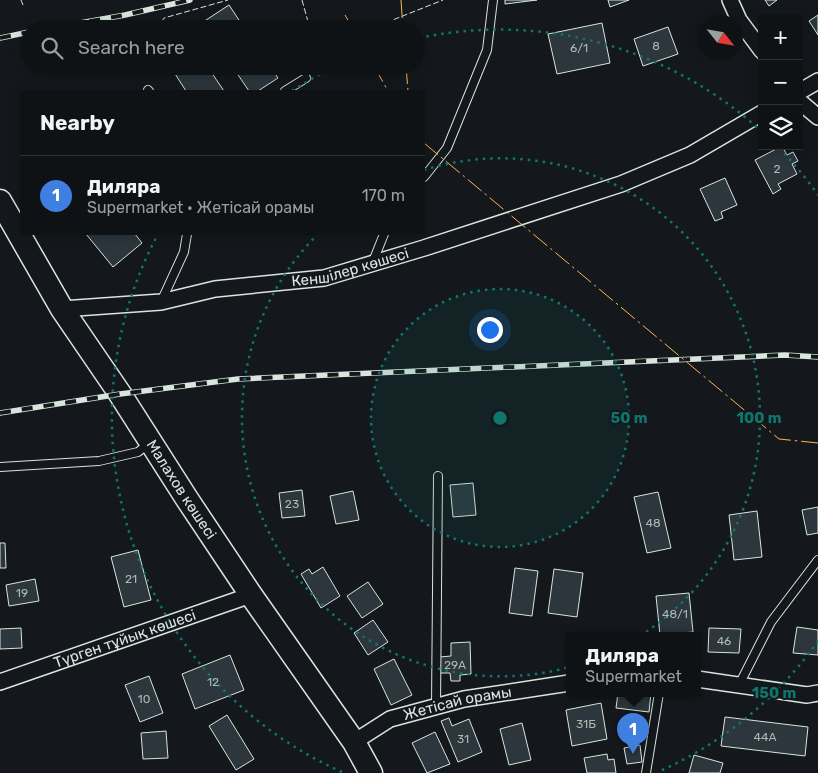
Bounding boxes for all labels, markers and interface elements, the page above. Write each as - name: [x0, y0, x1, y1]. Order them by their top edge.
- north arrow: [698, 15, 743, 60]
- map controls: [758, 15, 803, 150]
- button: +: [758, 15, 803, 60]
- search box: [20, 20, 425, 75]
- icon: search: [38, 34, 66, 62]
- text: Search here: [78, 36, 185, 59]
- house number: 8: [652, 39, 660, 53]
- house number: 6/1: [570, 41, 588, 55]
- button: −: [758, 60, 803, 105]
- button: layers: [758, 105, 803, 150]
- text: Nearby: [40, 110, 115, 135]
- house number: 2: [773, 162, 781, 176]
- text: Диляра: [87, 175, 161, 198]
- text: 1: [52, 186, 60, 205]
- text: 170 m: [362, 186, 405, 205]
- text: Supermarket · Жетісай орамы: [87, 198, 314, 217]
- street label: Кеншілер көшесі: [291, 244, 411, 290]
- your location: [477, 317, 503, 343]
- centre of rings: [491, 409, 509, 427]
- text: 50 m: [611, 409, 647, 427]
- text: 100 m: [737, 409, 781, 427]
- street label: Малахов көшесі: [143, 436, 220, 543]
- house number: 23: [285, 497, 299, 511]
- house number: 48: [645, 516, 661, 530]
- house number: 21: [125, 572, 137, 586]
- house number: 19: [16, 586, 28, 600]
- street label: Түрген тұйық көшесі: [51, 606, 198, 672]
- house number: 48/1: [662, 607, 688, 621]
- popup: [566, 632, 701, 697]
- house number: 46: [717, 634, 731, 648]
- text: Диляра: [585, 644, 659, 667]
- house number: 29А: [444, 658, 466, 672]
- text: Supermarket: [585, 667, 682, 686]
- house number: 12: [207, 675, 219, 689]
- street label: Жетісай орамы: [401, 683, 513, 724]
- text: 150 m: [752, 684, 796, 702]
- house number: 10: [138, 692, 150, 706]
- pin: 1: [617, 713, 649, 754]
- house number: 31Б: [576, 717, 596, 731]
- house number: 44А: [754, 730, 776, 744]
- house number: 31: [457, 732, 469, 746]

